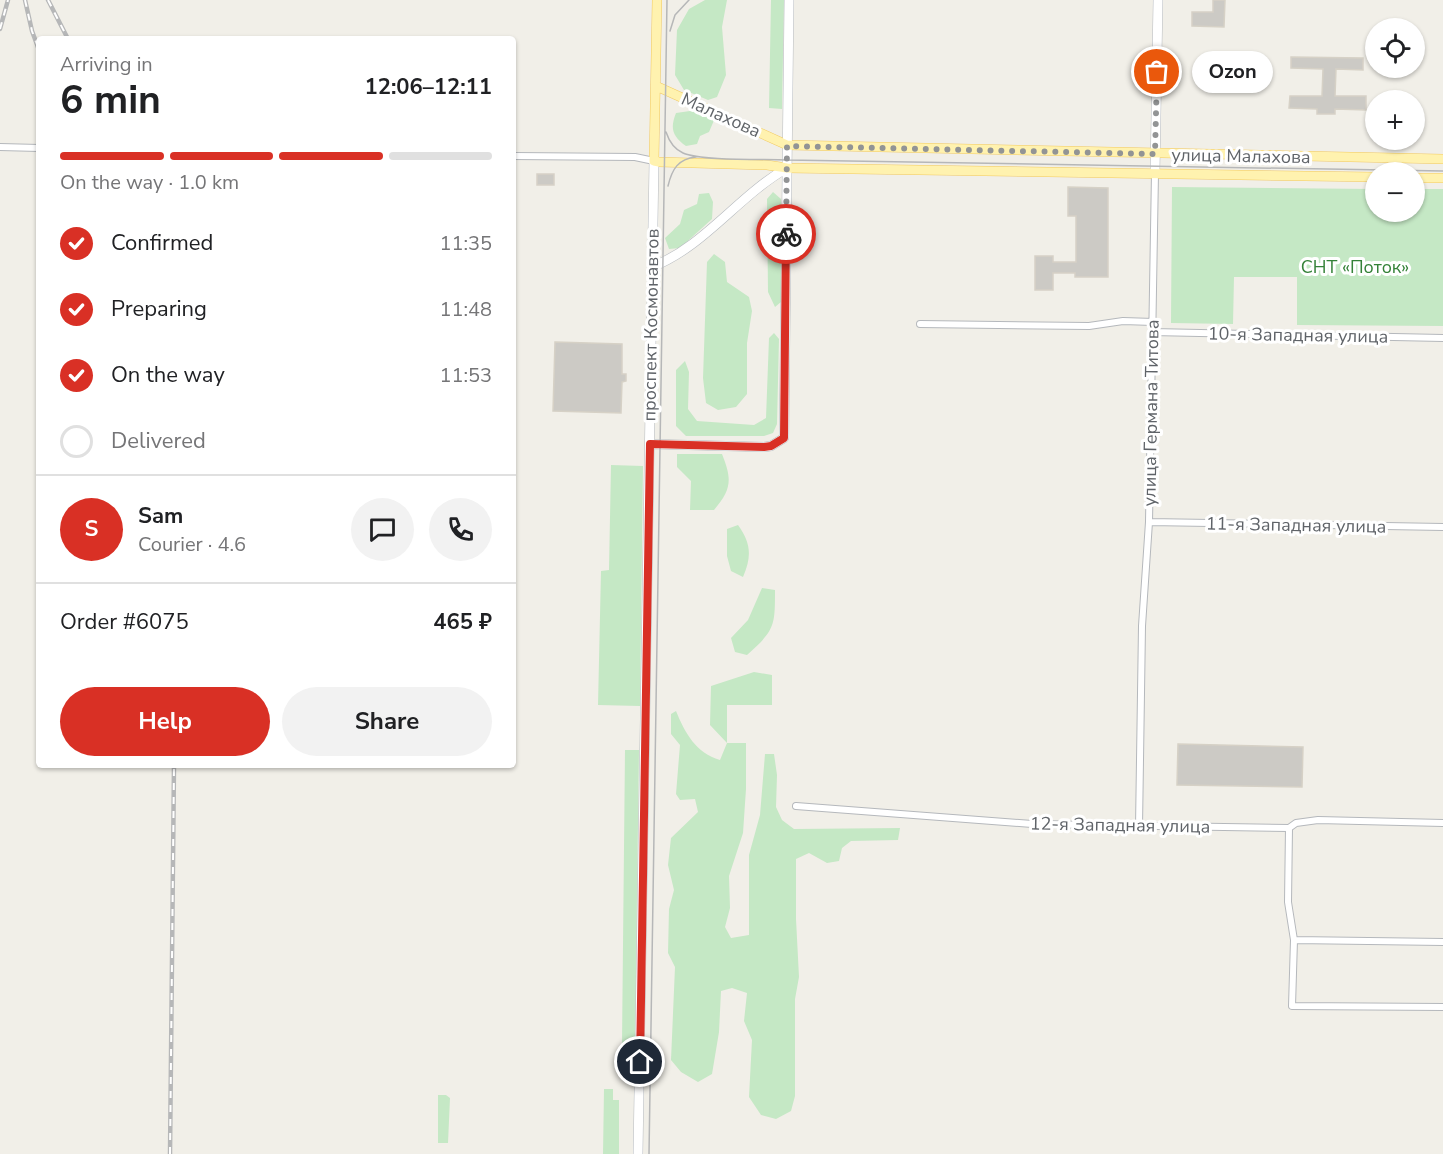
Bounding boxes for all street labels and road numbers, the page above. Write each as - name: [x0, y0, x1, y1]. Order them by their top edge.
- street label: Малахова: [678, 87, 764, 143]
- street label: улица Малахова: [1171, 143, 1311, 169]
- street label: проспект Космонавтов: [637, 228, 665, 422]
- street label: улица Германа Титова: [1137, 319, 1165, 507]
- street label: 10-я Западная улица: [1208, 321, 1388, 349]
- street label: 11-я Западная улица: [1206, 511, 1386, 539]
- street label: 12-я Западная улица: [1030, 811, 1210, 839]

